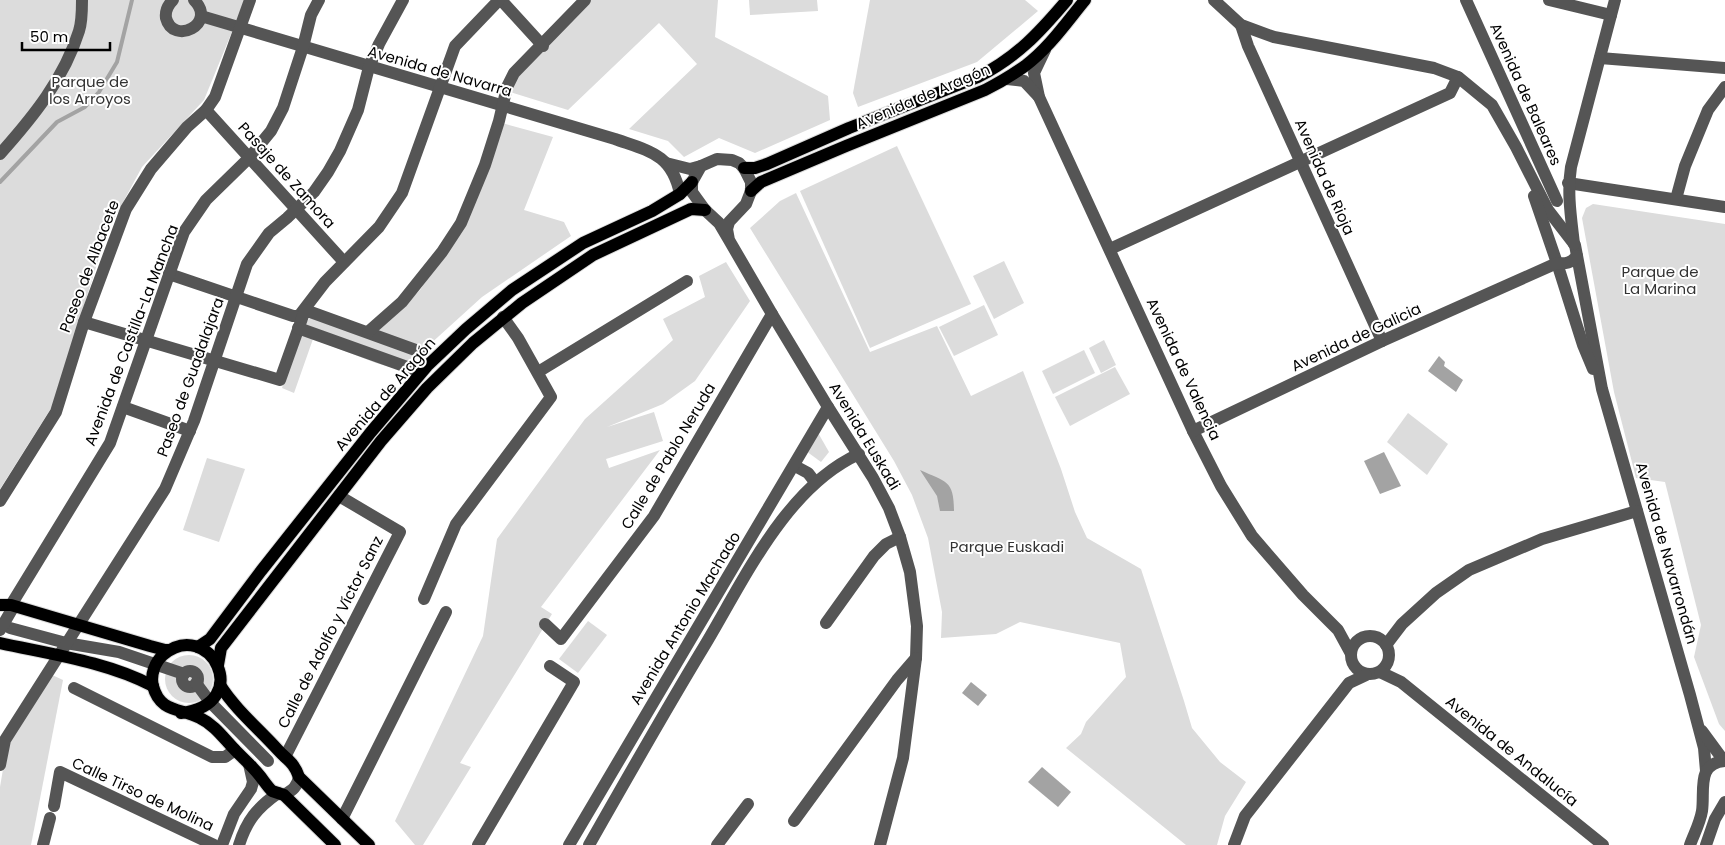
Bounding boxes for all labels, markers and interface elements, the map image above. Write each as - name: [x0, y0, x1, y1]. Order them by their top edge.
- street label: Avenida de Baleares: [1485, 19, 1567, 169]
- scale bar: [22, 20, 110, 52]
- text: 50 m: [30, 26, 68, 47]
- street label: Avenida de Navarra: [365, 40, 515, 102]
- street label: Avenida de Aragón: [853, 58, 993, 134]
- park label: Parque de los Arroyos: [49, 71, 131, 109]
- street label: Avenida de Rioja: [1290, 116, 1360, 238]
- street label: Pasaje de Zamora: [234, 117, 340, 233]
- street label: Paseo de Albacete: [54, 197, 124, 335]
- street label: Avenida de Castilla-La Mancha: [79, 221, 183, 449]
- park label: Parque de La Marina: [1622, 261, 1698, 299]
- street label: Paseo de Guadalajara: [151, 294, 229, 460]
- street label: Avenida de Valencia: [1142, 294, 1226, 444]
- street label: Avenida de Galicia: [1288, 298, 1424, 376]
- street label: Avenida de Aragón: [330, 333, 440, 455]
- street label: Avenida Euskadi: [825, 378, 905, 494]
- street label: Calle de Pablo Neruda: [616, 379, 720, 533]
- street label: Avenida de Navarrondán: [1631, 460, 1703, 646]
- street label: Avenida Antonio Machado: [625, 527, 745, 709]
- street label: Calle de Adolfo y Víctor Sanz: [272, 532, 388, 732]
- park label: Parque Euskadi: [950, 536, 1064, 557]
- street label: Avenida de Andalucía: [1441, 691, 1583, 811]
- street label: Calle Tirso de Molina: [69, 752, 217, 836]

